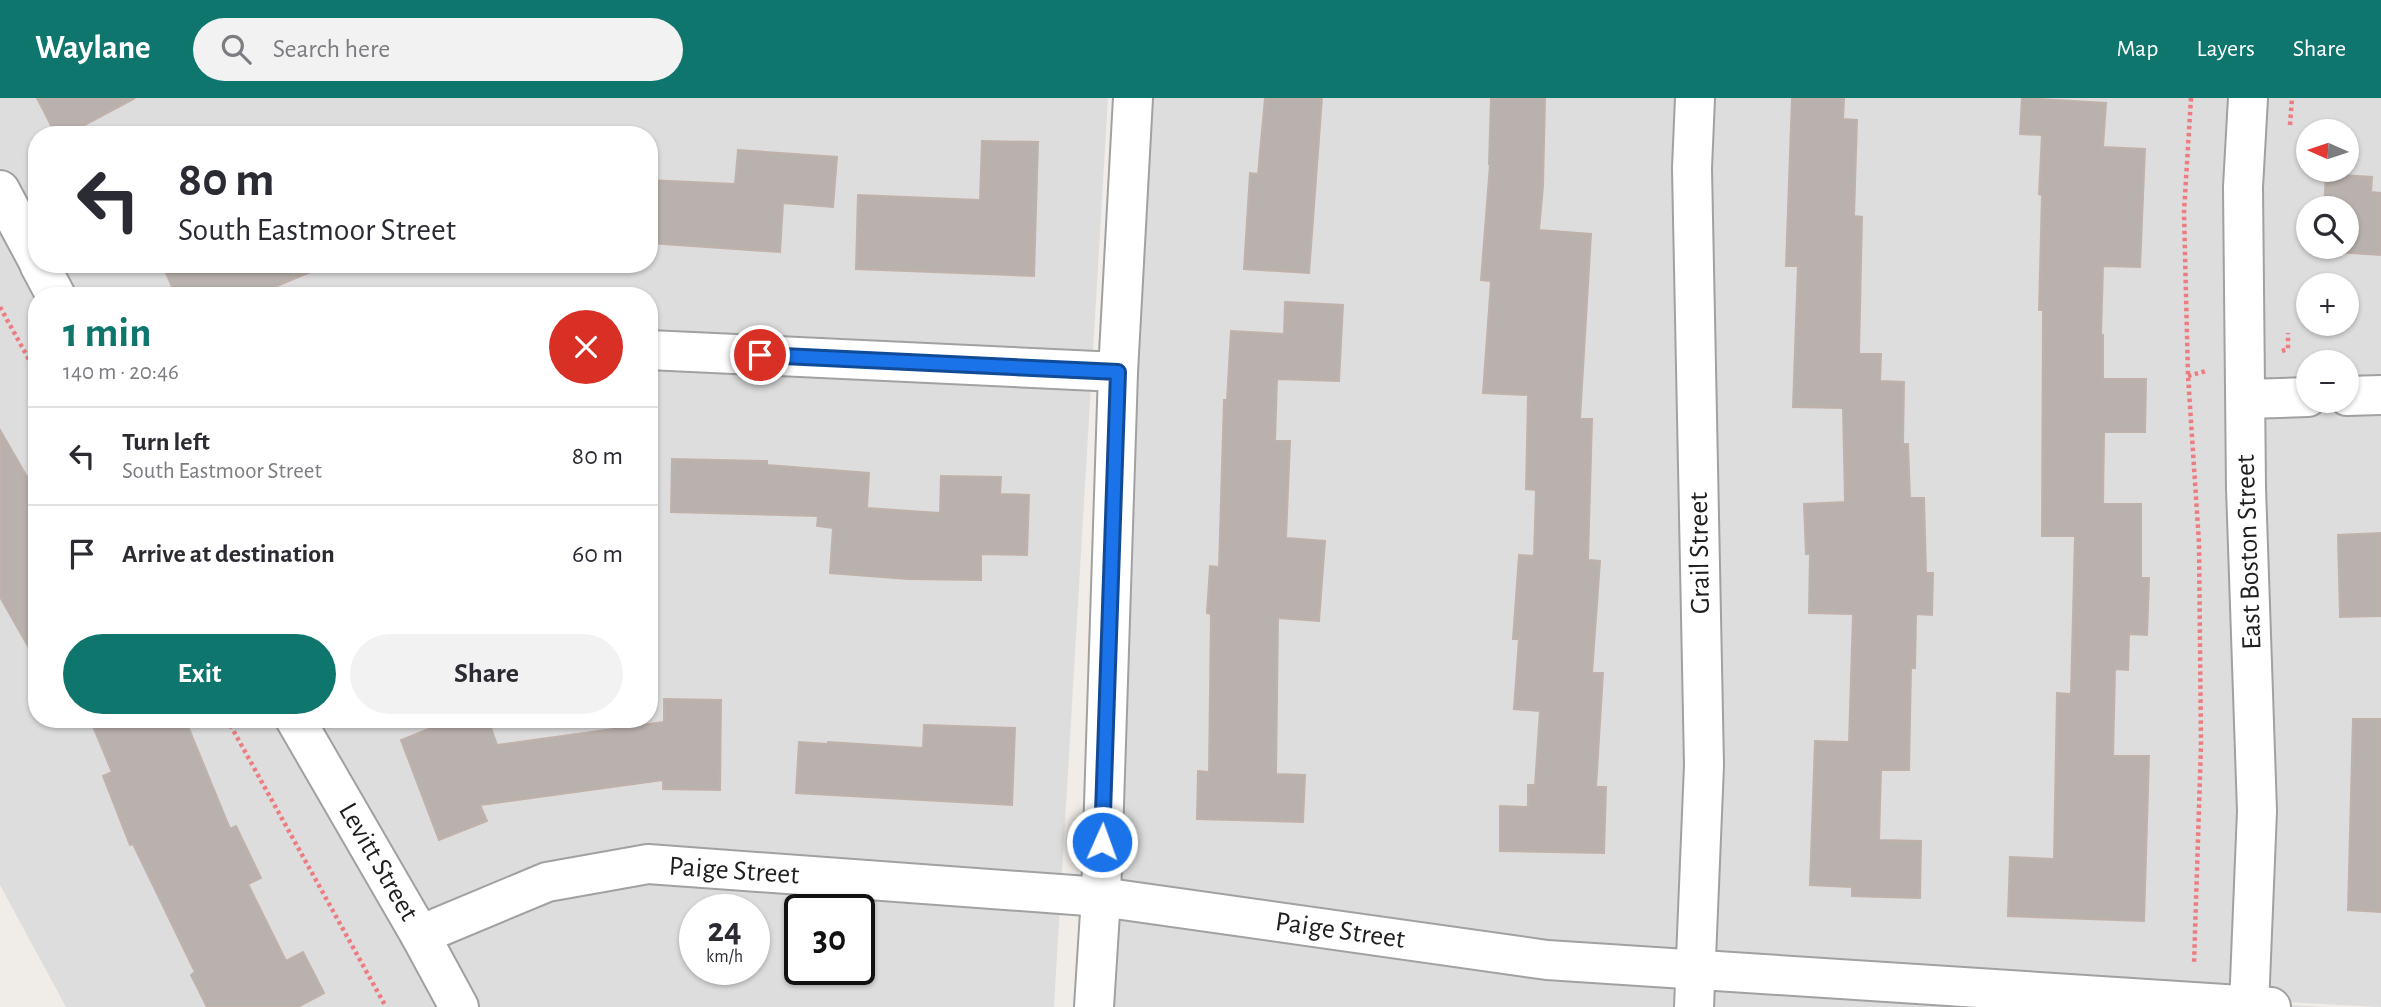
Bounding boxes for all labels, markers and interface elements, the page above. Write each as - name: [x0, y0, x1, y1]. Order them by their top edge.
- search box: [193, 18, 683, 81]
- icon: search: [217, 30, 255, 68]
- text: Waylane: [35, 32, 151, 65]
- text: Search here: [273, 36, 390, 62]
- text: Map: [2116, 37, 2158, 61]
- text: Layers: [2196, 37, 2255, 61]
- text: Share: [2293, 37, 2346, 61]
- north arrow: [2296, 119, 2359, 182]
- map controls: [2296, 119, 2359, 413]
- icon: left: [63, 154, 154, 245]
- text: 80 m: [178, 156, 275, 205]
- button: search: [2296, 196, 2359, 259]
- text: South Eastmoor Street: [178, 214, 456, 246]
- button: +: [2296, 273, 2359, 336]
- button: close: [549, 310, 623, 384]
- text: 1 min: [63, 312, 152, 354]
- pin: [730, 325, 790, 385]
- icon: arrive: [741, 336, 779, 374]
- button: −: [2296, 350, 2359, 413]
- text: 140 m · 20:46: [63, 361, 179, 384]
- text: Turn left: [122, 429, 210, 455]
- icon: left: [63, 437, 101, 475]
- text: 80 m: [572, 443, 623, 469]
- street label: East Boston Street: [2232, 454, 2266, 650]
- text: South Eastmoor Street: [122, 460, 322, 483]
- street label: Grail Street: [1685, 492, 1715, 614]
- icon: arrive: [63, 535, 101, 573]
- text: Arrive at destination: [122, 541, 335, 567]
- text: 60 m: [572, 541, 623, 567]
- button: Exit: [63, 634, 336, 714]
- button: Share: [350, 634, 623, 714]
- street label: Levitt Street: [333, 798, 423, 926]
- position arrow: [1065, 805, 1139, 879]
- street label: Paige Street: [668, 852, 800, 890]
- speed limit sign: 30: [784, 894, 875, 985]
- street label: Paige Street: [1273, 908, 1407, 954]
- text: 24: [707, 913, 742, 948]
- text: km/h: [706, 948, 743, 966]

